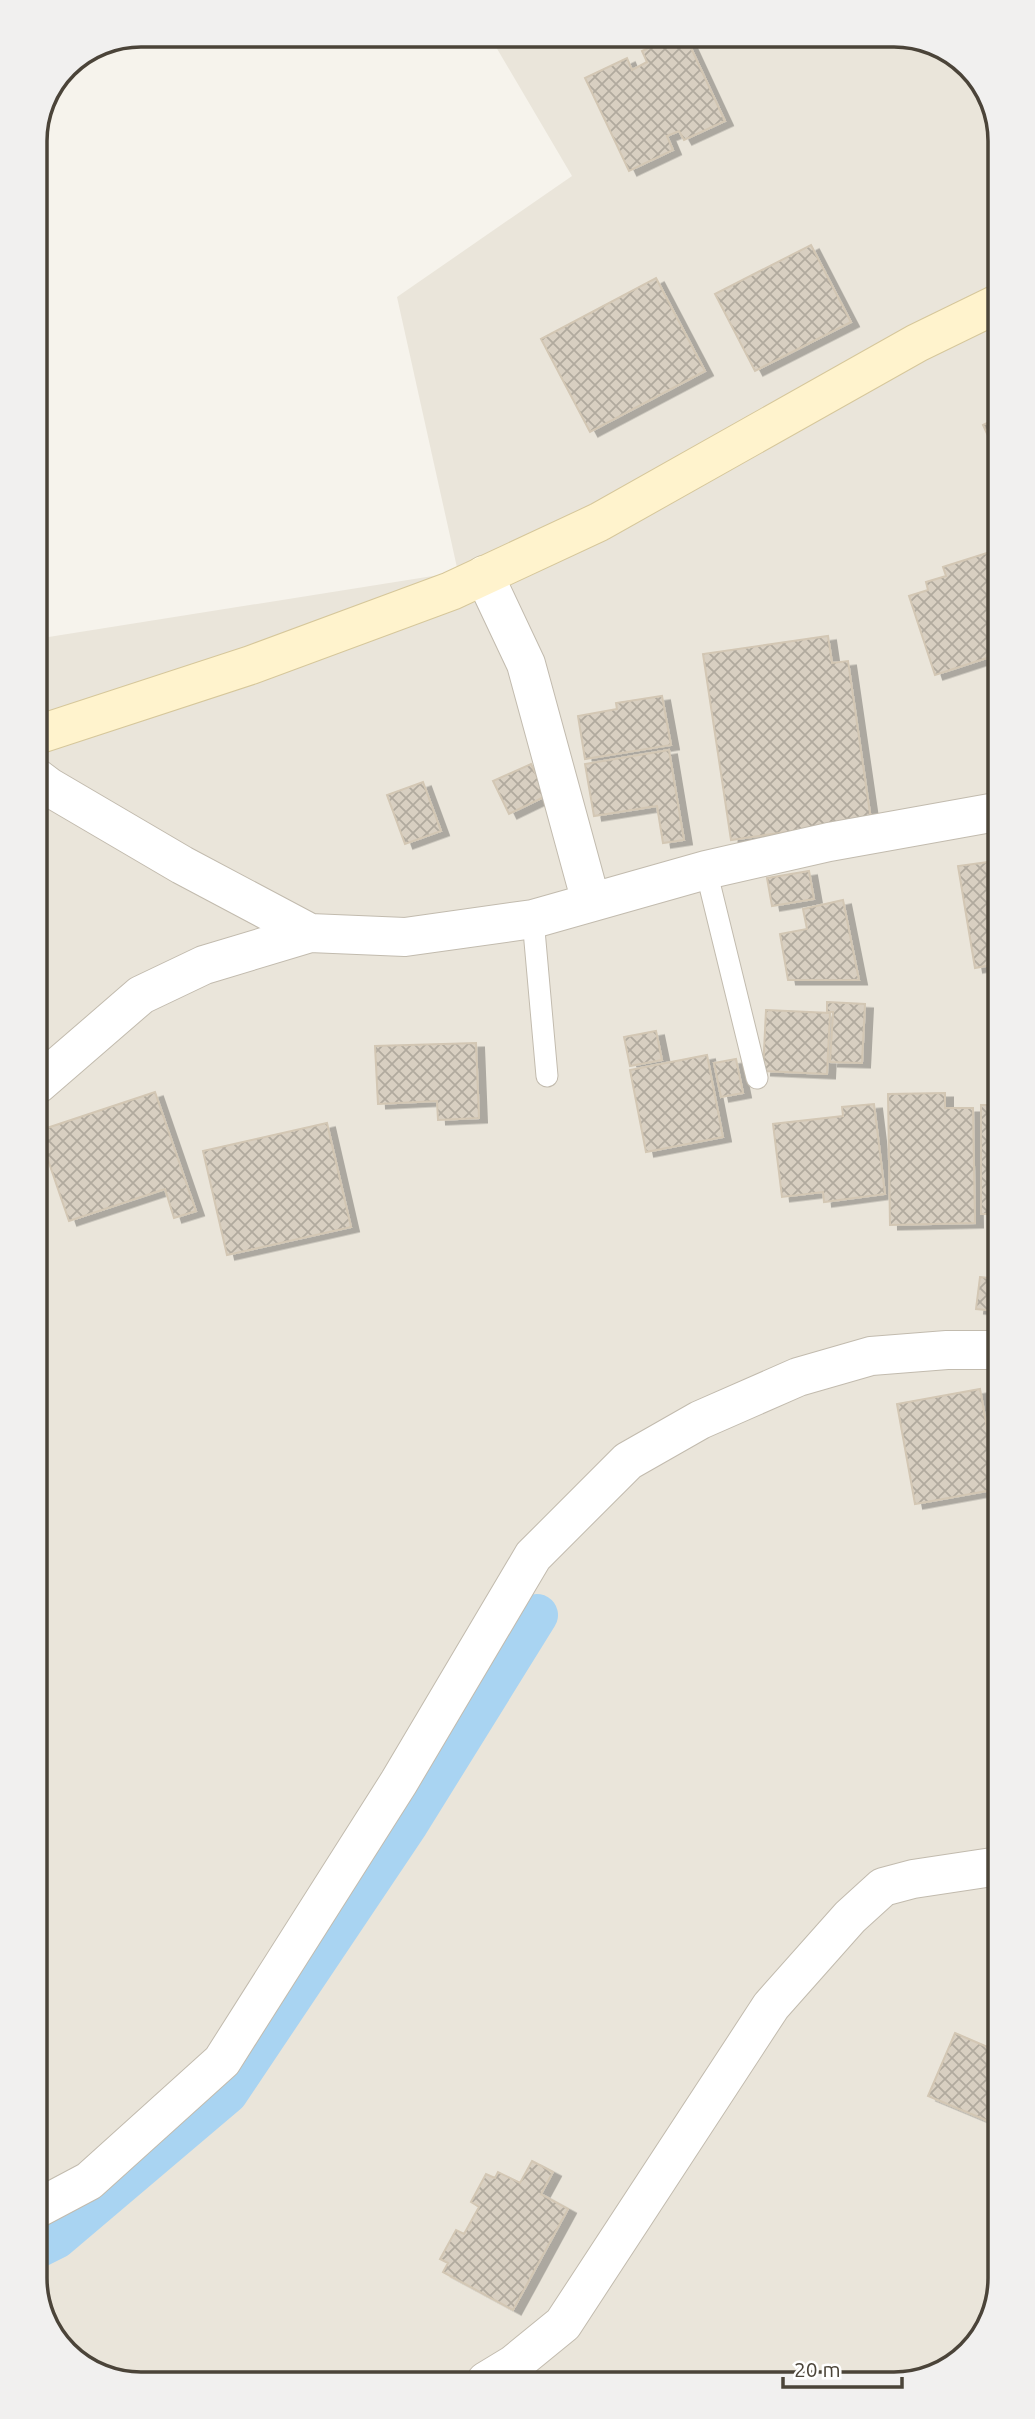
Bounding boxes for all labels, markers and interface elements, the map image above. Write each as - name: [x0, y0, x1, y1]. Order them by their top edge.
- scale bar: [783, 2346, 902, 2390]
- text: 20 m: [794, 2357, 841, 2381]

